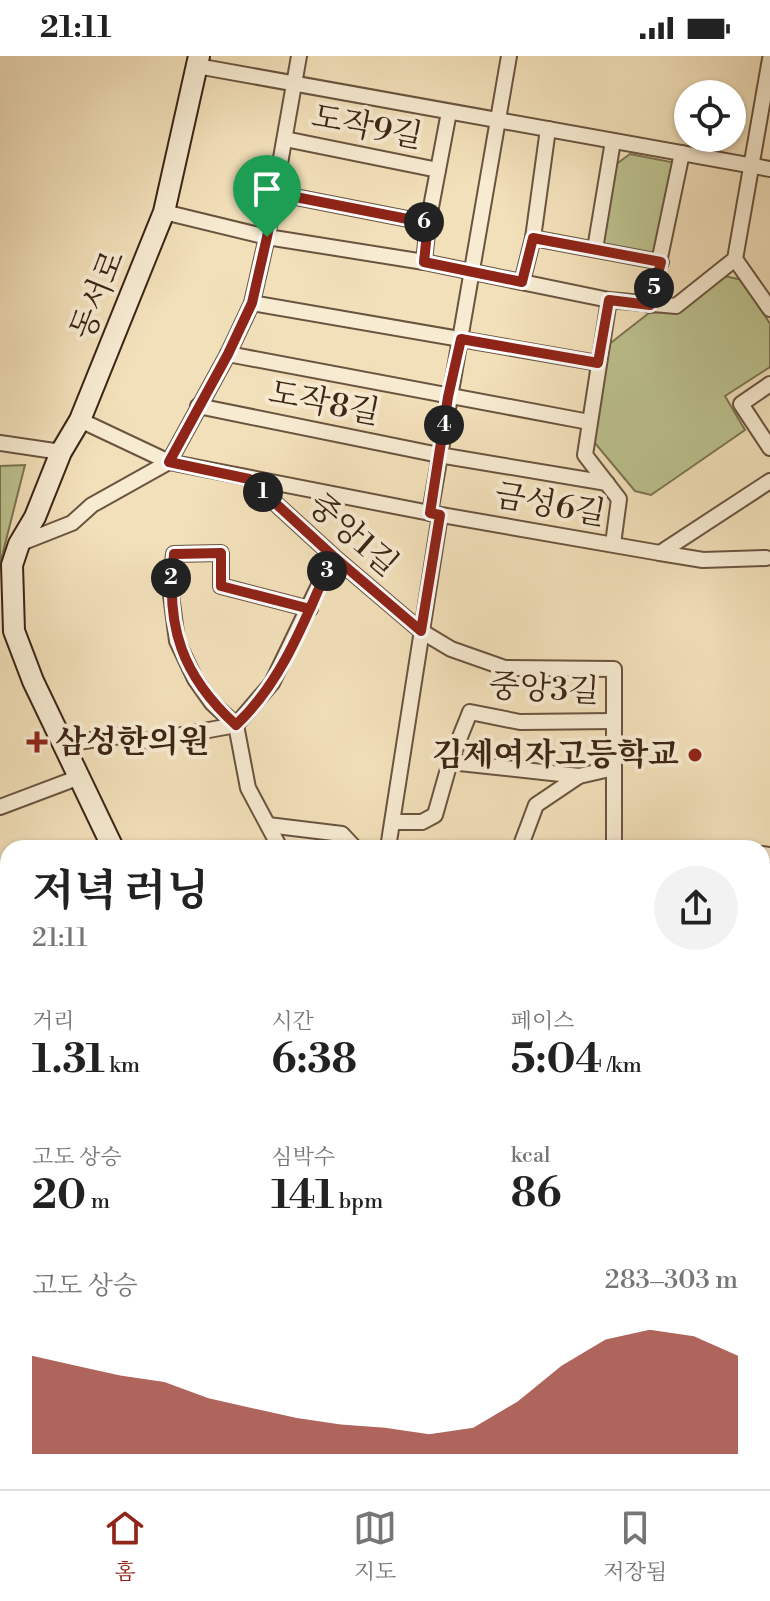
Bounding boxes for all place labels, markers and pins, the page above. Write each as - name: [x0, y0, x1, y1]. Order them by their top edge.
- pin: [233, 155, 301, 237]
- pin: 6: [404, 202, 444, 242]
- pin: 5: [634, 268, 674, 308]
- pin: 4: [424, 405, 464, 445]
- pin: 1: [243, 472, 283, 512]
- pin: 3: [307, 551, 347, 591]
- pin: 2: [151, 558, 191, 598]
- place label: 삼성한의원: [55, 722, 210, 762]
- marker: 삼성한의원: [26, 731, 48, 753]
- place label: 김제여자고등학교: [432, 735, 679, 775]
- marker: 김제여자고등학교: [686, 746, 704, 764]

